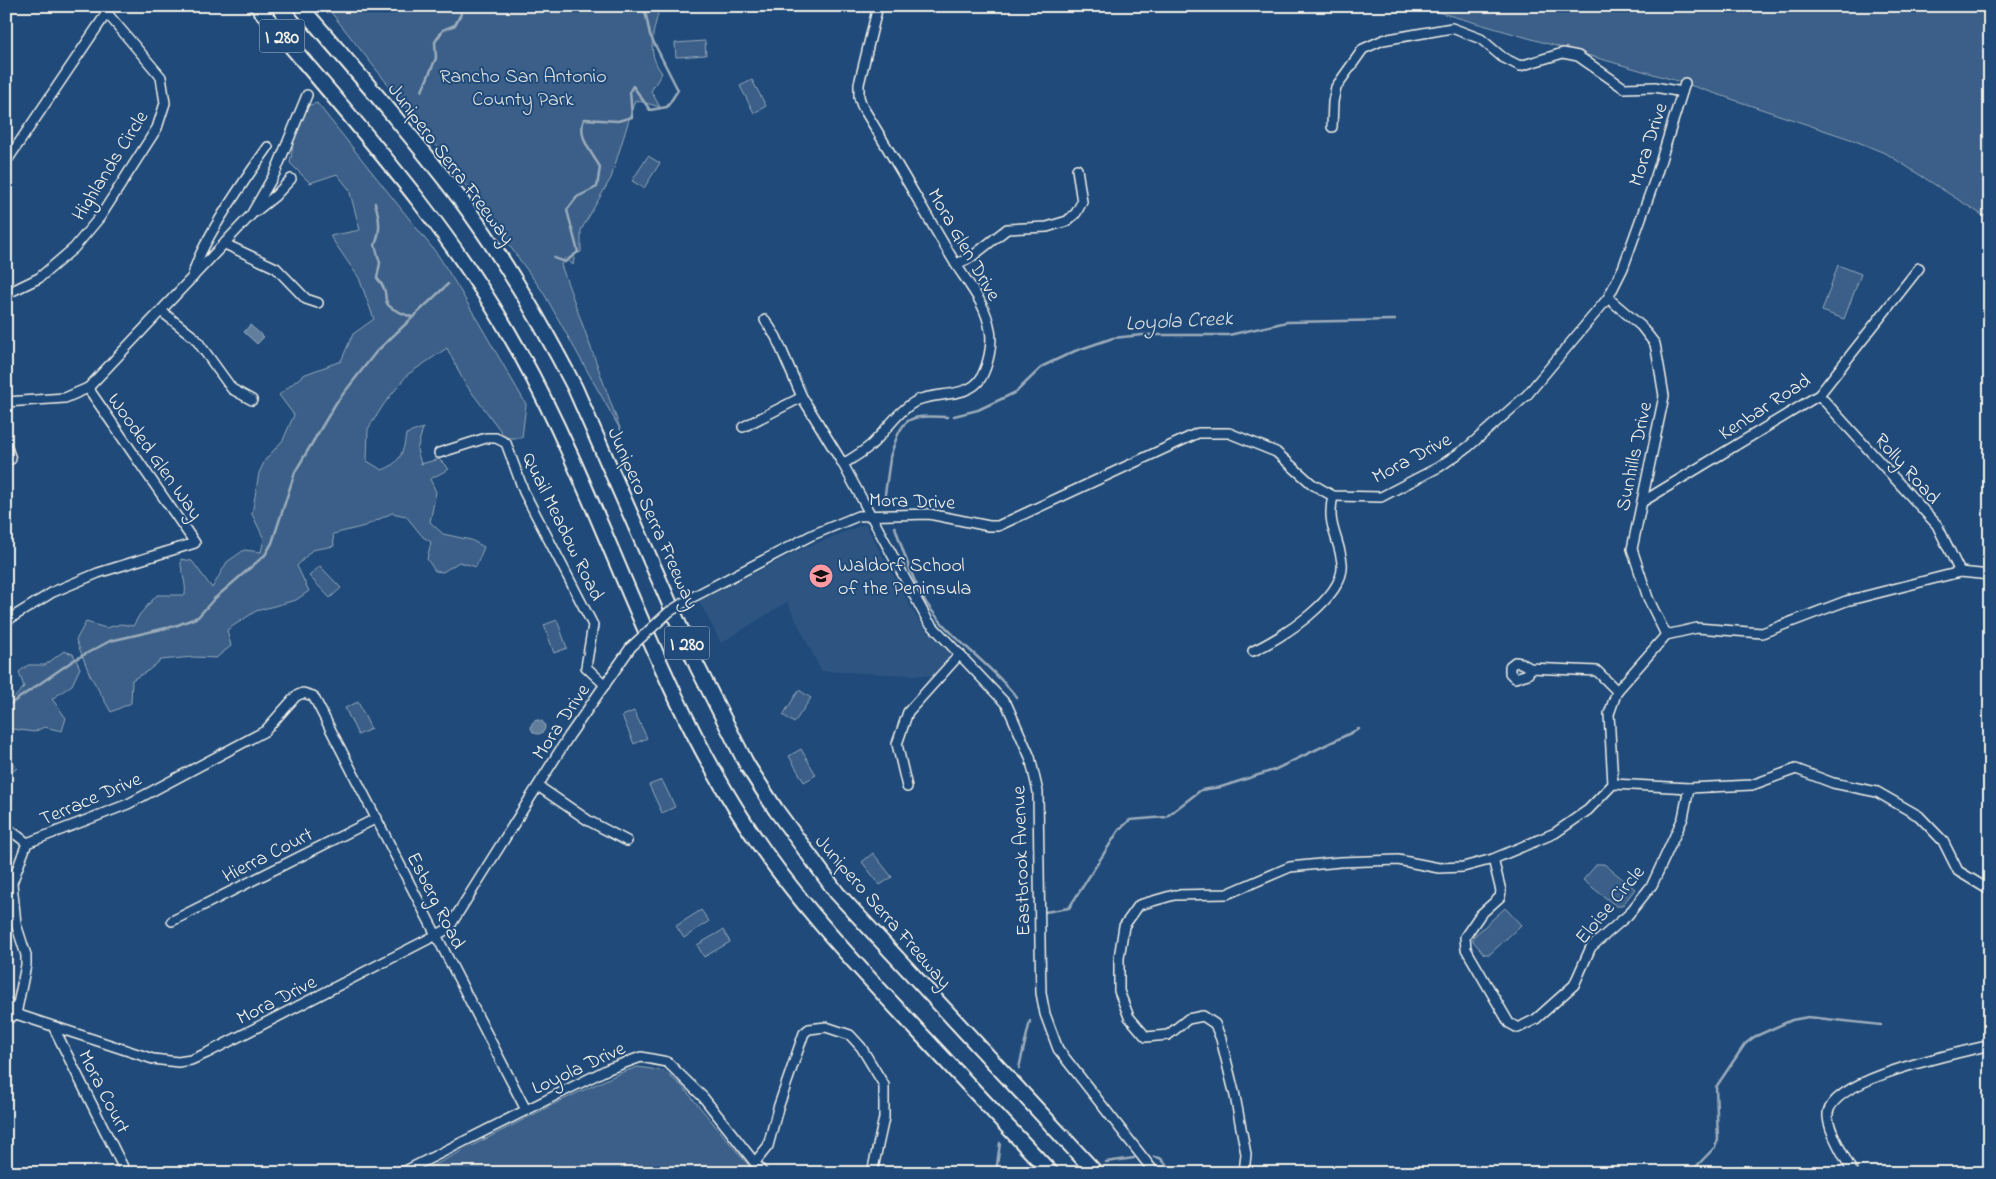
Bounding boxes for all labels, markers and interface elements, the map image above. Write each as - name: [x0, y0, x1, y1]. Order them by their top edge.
- road number: I 280: [260, 20, 304, 52]
- park label: Rancho San Antonio County Park: [439, 63, 607, 115]
- street label: Junipero Serra Freeway: [379, 77, 521, 252]
- street label: Mora Drive: [1622, 99, 1677, 190]
- street label: Highlands Circle: [66, 105, 157, 228]
- street label: Mora Glen Drive: [919, 183, 1007, 307]
- water label: Loyola Creek: [1125, 304, 1234, 340]
- street label: Kenbar Road: [1714, 367, 1817, 449]
- street label: Wooded Glen Way: [99, 388, 209, 527]
- street label: Sunhills Drive: [1610, 399, 1661, 514]
- street label: Junipero Serra Freeway: [598, 423, 705, 615]
- street label: Mora Drive: [1367, 426, 1457, 492]
- street label: Rolly Road: [1866, 428, 1946, 512]
- street label: Quail Meadow Road: [513, 448, 610, 606]
- street label: Mora Drive: [868, 487, 956, 518]
- place label: Waldorf School of the Peninsula: [838, 552, 971, 604]
- school or university icon: Waldorf School of the Peninsula: [808, 563, 834, 589]
- road number: I 280: [664, 626, 710, 660]
- street label: Mora Drive: [526, 678, 598, 766]
- street label: Terrace Drive: [35, 766, 146, 835]
- street label: Eastbrook Avenue: [1005, 785, 1040, 937]
- street label: Hierra Court: [218, 821, 319, 891]
- street label: Junipero Serra Freeway: [807, 829, 958, 996]
- street label: Esberg Road: [397, 848, 472, 955]
- street label: Eloise Circle: [1569, 860, 1653, 952]
- street label: Mora Drive: [232, 969, 322, 1034]
- street label: Loyola Drive: [527, 1035, 631, 1104]
- street label: Mora Court: [69, 1045, 136, 1139]

